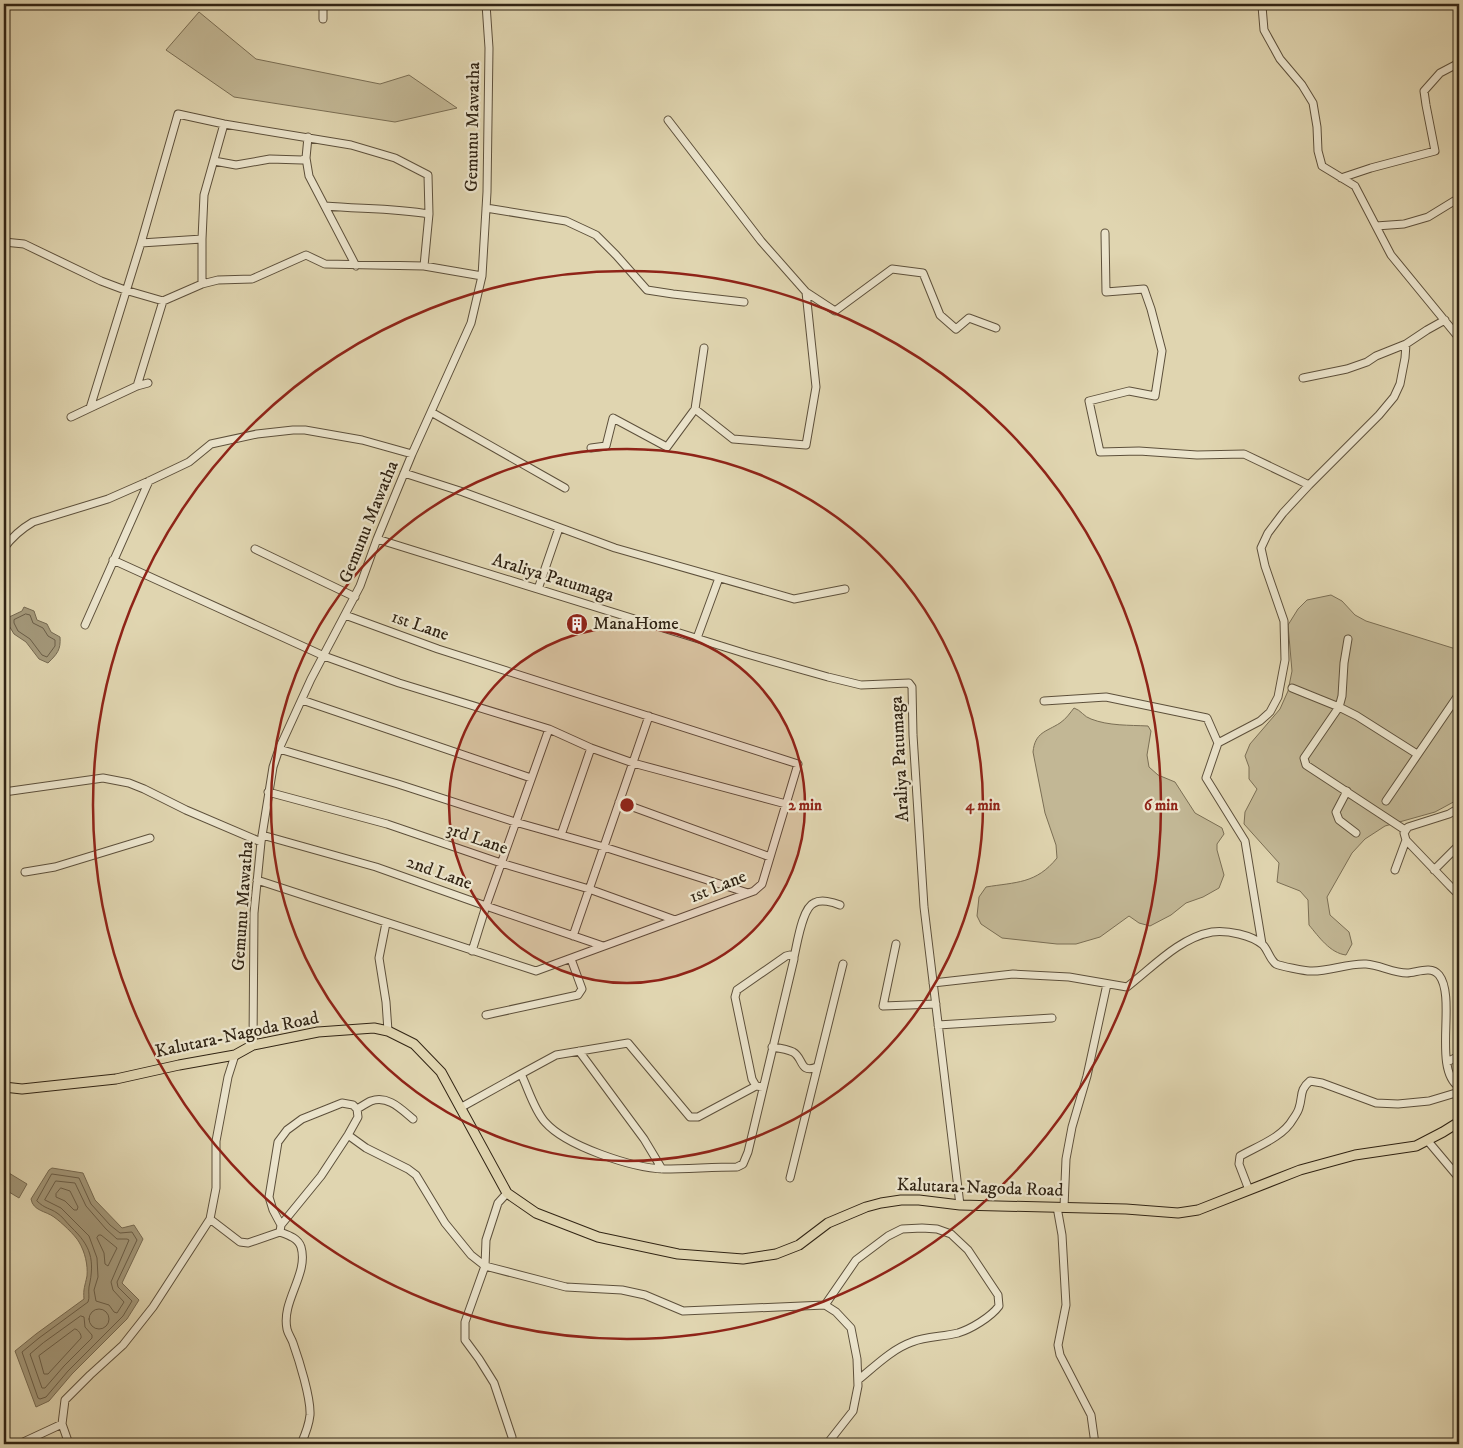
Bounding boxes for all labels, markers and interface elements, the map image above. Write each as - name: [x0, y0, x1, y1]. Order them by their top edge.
- street label: Gemunu Mawatha: [461, 61, 485, 192]
- street label: Gemunu Mawatha: [334, 457, 404, 586]
- street label: Araliya Patumaga: [490, 549, 617, 607]
- street label: 1st Lane: [388, 606, 452, 646]
- building icon: ManaHome: [565, 612, 589, 636]
- place label: ManaHome: [593, 613, 679, 635]
- street label: Araliya Patumaga: [886, 695, 914, 823]
- centre of rings: [618, 796, 636, 814]
- text: 2 min: [788, 796, 822, 815]
- text: 4 min: [965, 796, 1001, 815]
- text: 6 min: [1144, 796, 1178, 815]
- street label: 3rd Lane: [443, 818, 511, 860]
- street label: Gemunu Mawatha: [227, 840, 259, 972]
- street label: 2nd Lane: [403, 851, 475, 895]
- street label: 1st Lane: [686, 866, 750, 908]
- street label: Kalutara-Nagoda Road: [153, 1007, 321, 1063]
- street label: Kalutara-Nagoda Road: [896, 1174, 1064, 1202]

